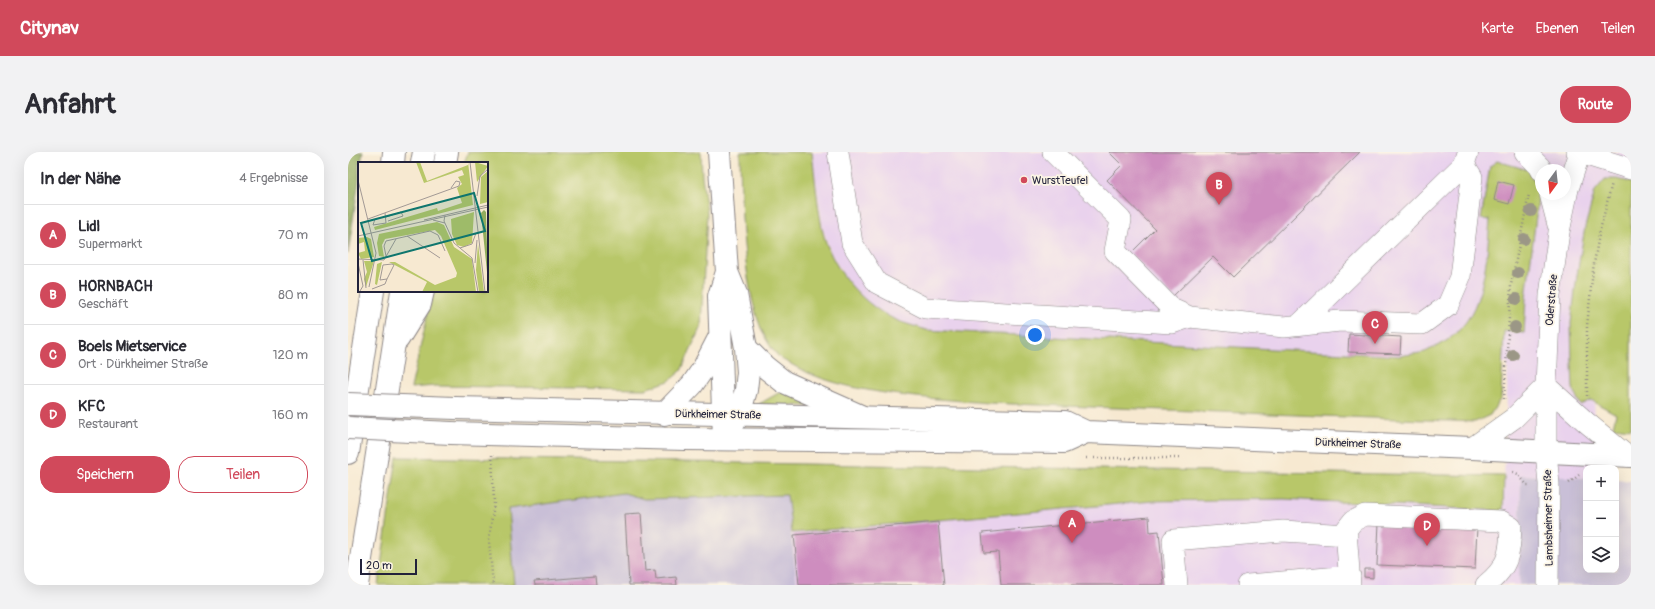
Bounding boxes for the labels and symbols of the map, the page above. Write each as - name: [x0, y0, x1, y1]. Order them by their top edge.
- inset map: [358, 162, 488, 292]
- north arrow: [1535, 164, 1571, 200]
- pin: B: [1206, 172, 1232, 205]
- place label: WurstTeufel: [1032, 174, 1088, 187]
- marker: WurstTeufel: [1019, 175, 1029, 185]
- street label: Oderstraße: [1543, 273, 1560, 326]
- pin: C: [1362, 311, 1388, 344]
- your location: [1025, 325, 1045, 345]
- street label: Dürkheimer Straße: [675, 407, 762, 422]
- street label: Dürkheimer Straße: [1315, 435, 1402, 452]
- street label: Lambsheimer Straße: [1541, 469, 1556, 566]
- pin: A: [1059, 510, 1085, 543]
- pin: D: [1414, 513, 1440, 546]
- scale bar: [360, 557, 417, 576]

